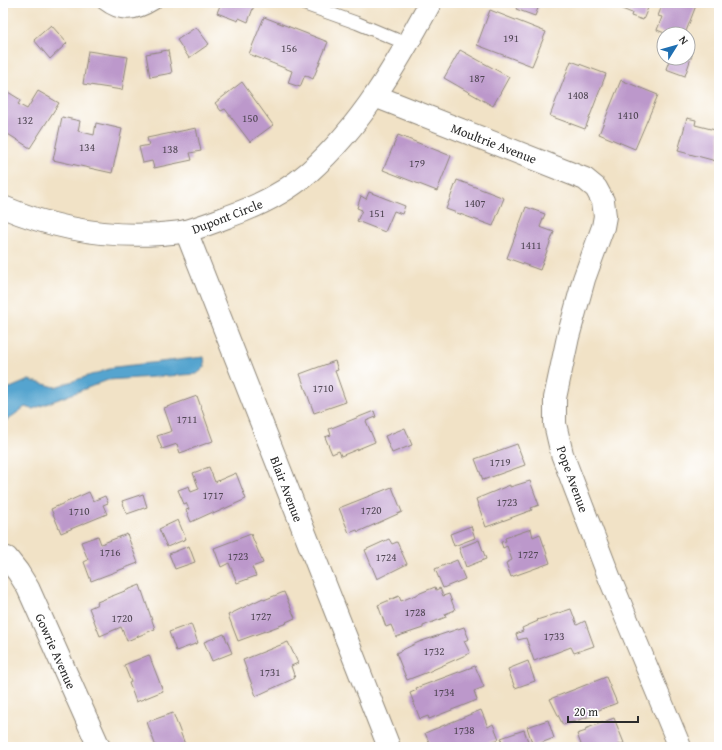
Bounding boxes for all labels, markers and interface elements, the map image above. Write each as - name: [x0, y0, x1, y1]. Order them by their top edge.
- north arrow: [656, 26, 696, 66]
- house number: 191: [503, 30, 519, 46]
- text: N: [675, 32, 693, 48]
- house number: 156: [281, 40, 297, 56]
- house number: 187: [469, 70, 485, 86]
- house number: 1408: [567, 87, 589, 103]
- house number: 1410: [617, 107, 639, 123]
- house number: 150: [242, 110, 258, 126]
- house number: 132: [17, 112, 33, 128]
- street label: Moultrie Avenue: [448, 118, 539, 169]
- house number: 134: [79, 139, 95, 155]
- house number: 138: [162, 141, 178, 157]
- house number: 179: [409, 155, 425, 171]
- street label: Dupont Circle: [189, 194, 265, 239]
- house number: 1407: [464, 195, 486, 211]
- house number: 151: [369, 205, 385, 221]
- house number: 1411: [520, 237, 542, 253]
- house number: 1710: [312, 380, 334, 396]
- house number: 1711: [176, 411, 198, 427]
- street label: Pope Avenue: [552, 443, 593, 515]
- street label: Blair Avenue: [265, 454, 308, 525]
- house number: 1719: [489, 454, 511, 470]
- house number: 1717: [202, 487, 224, 503]
- house number: 1723: [496, 494, 518, 510]
- house number: 1720: [360, 502, 382, 518]
- house number: 1710: [68, 503, 90, 519]
- house number: 1716: [99, 544, 121, 560]
- house number: 1727: [517, 546, 539, 562]
- house number: 1723: [227, 548, 249, 564]
- house number: 1724: [375, 549, 397, 565]
- house number: 1728: [404, 604, 426, 620]
- house number: 1727: [250, 608, 272, 624]
- street label: Gowrie Avenue: [30, 610, 81, 692]
- house number: 1720: [111, 610, 133, 626]
- house number: 1733: [543, 628, 565, 644]
- house number: 1732: [423, 643, 445, 659]
- house number: 1731: [259, 664, 281, 680]
- house number: 1734: [433, 684, 455, 700]
- scale bar: [568, 698, 638, 724]
- text: 20 m: [574, 703, 598, 720]
- house number: 1738: [453, 722, 475, 738]

